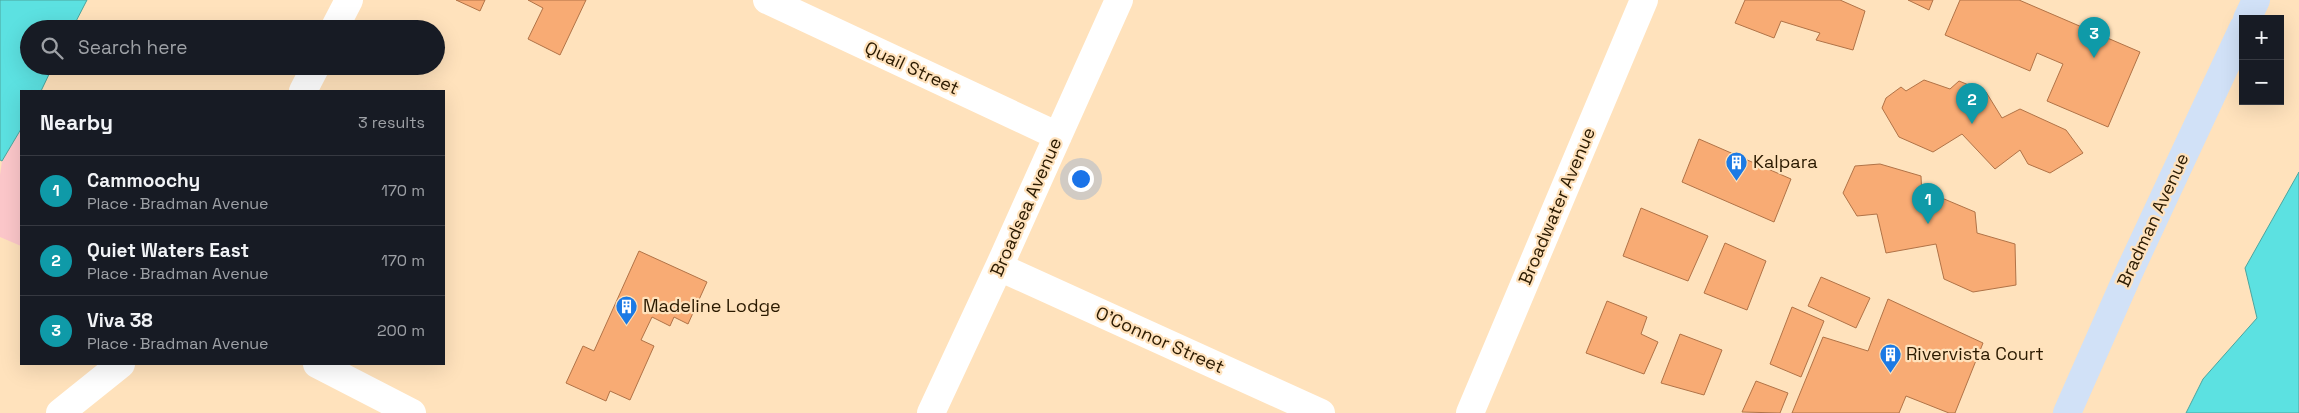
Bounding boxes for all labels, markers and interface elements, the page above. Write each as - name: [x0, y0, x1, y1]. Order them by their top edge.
- map controls: [2239, 15, 2284, 105]
- button: +: [2239, 15, 2284, 60]
- pin: 3: [2078, 17, 2110, 58]
- search box: [20, 20, 445, 75]
- icon: search: [38, 34, 66, 62]
- text: Search here: [78, 35, 188, 60]
- street label: Quail Street: [861, 36, 963, 99]
- button: −: [2239, 60, 2284, 105]
- pin: 2: [1956, 83, 1988, 124]
- text: Nearby: [40, 109, 113, 136]
- text: 3 results: [358, 112, 425, 133]
- street label: Broadwater Avenue: [1513, 124, 1600, 288]
- street label: Broadsea Avenue: [985, 134, 1066, 280]
- street label: Bradman Avenue: [2112, 149, 2194, 290]
- building icon: Kalpara: [1725, 150, 1749, 181]
- place label: Kalpara: [1753, 150, 1818, 173]
- your location: [1068, 166, 1094, 192]
- text: Cammoochy: [87, 168, 200, 193]
- text: 1: [52, 180, 60, 201]
- text: 170 m: [381, 180, 425, 201]
- pin: 1: [1912, 183, 1944, 224]
- text: Place · Bradman Avenue: [87, 193, 269, 214]
- text: Quiet Waters East: [87, 238, 249, 263]
- text: 2: [51, 250, 61, 271]
- text: 170 m: [381, 250, 425, 271]
- text: Place · Bradman Avenue: [87, 263, 269, 284]
- building icon: Madeline Lodge: [615, 294, 639, 325]
- place label: Madeline Lodge: [643, 294, 781, 317]
- street label: O'Connor Street: [1092, 301, 1228, 378]
- text: Viva 38: [87, 308, 153, 333]
- text: 3: [51, 320, 61, 341]
- text: 200 m: [377, 320, 425, 341]
- text: Place · Bradman Avenue: [87, 333, 269, 354]
- building icon: Rivervista Court: [1878, 342, 1902, 373]
- place label: Rivervista Court: [1906, 342, 2044, 365]

